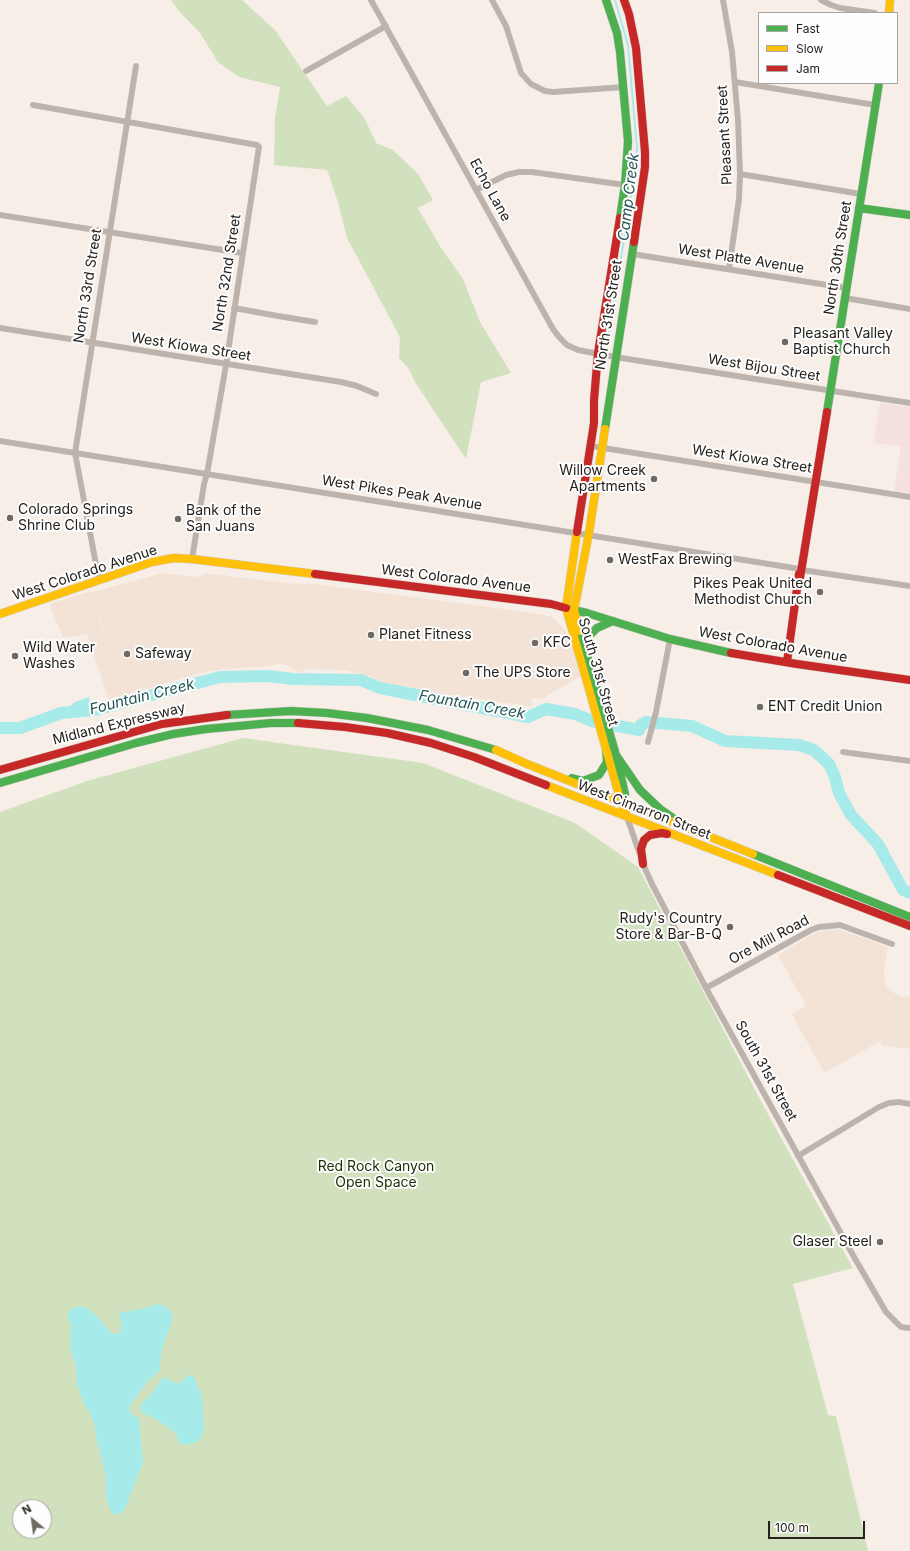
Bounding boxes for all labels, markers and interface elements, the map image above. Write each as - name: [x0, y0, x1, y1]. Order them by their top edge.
- legend: [758, 12, 898, 84]
- text: Fast: [796, 21, 820, 36]
- text: Slow: [796, 41, 823, 56]
- text: Jam: [796, 61, 820, 76]
- street label: Pleasant Street: [714, 85, 736, 185]
- water label: Camp Creek: [615, 152, 643, 242]
- street label: Echo Lane: [466, 156, 514, 224]
- street label: North 30th Street: [821, 200, 855, 316]
- street label: North 32nd Street: [209, 213, 245, 333]
- street label: North 33rd Street: [71, 228, 105, 344]
- street label: West Platte Avenue: [677, 241, 805, 277]
- street label: North 31st Street: [592, 259, 626, 371]
- place label: Pleasant Valley Baptist Church: [793, 326, 893, 358]
- street label: West Kiowa Street: [130, 329, 252, 365]
- marker: Pleasant Valley Baptist Church: [780, 337, 790, 347]
- street label: West Bijou Street: [707, 351, 821, 385]
- street label: West Kiowa Street: [691, 441, 813, 477]
- place label: Willow Creek Apartments: [559, 463, 646, 496]
- street label: West Pikes Peak Avenue: [321, 472, 483, 514]
- marker: Willow Creek Apartments: [649, 474, 659, 484]
- place label: Colorado Springs Shrine Club: [18, 502, 133, 534]
- place label: Bank of the San Juans: [186, 503, 261, 536]
- marker: Colorado Springs Shrine Club: [5, 513, 15, 523]
- marker: Bank of the San Juans: [173, 514, 183, 524]
- street label: West Colorado Avenue: [11, 542, 159, 604]
- place label: WestFax Brewing: [618, 552, 732, 568]
- marker: WestFax Brewing: [605, 555, 615, 565]
- street label: West Colorado Avenue: [380, 561, 532, 597]
- place label: Pikes Peak United Methodist Church: [693, 576, 812, 608]
- marker: Pikes Peak United Methodist Church: [815, 587, 825, 597]
- street label: South 31st Street: [574, 616, 622, 728]
- street label: West Colorado Avenue: [697, 624, 849, 666]
- place label: Planet Fitness: [379, 627, 472, 643]
- marker: Planet Fitness: [366, 630, 376, 640]
- place label: KFC: [543, 635, 571, 651]
- marker: KFC: [530, 638, 540, 648]
- place label: Wild Water Washes: [23, 640, 95, 672]
- place label: Safeway: [135, 646, 192, 662]
- marker: Safeway: [122, 649, 132, 659]
- marker: Wild Water Washes: [10, 651, 20, 661]
- place label: The UPS Store: [474, 665, 571, 681]
- marker: The UPS Store: [461, 668, 471, 678]
- water label: Fountain Creek: [88, 675, 196, 719]
- water label: Fountain Creek: [417, 687, 527, 723]
- street label: Midland Expressway: [51, 699, 187, 749]
- place label: ENT Credit Union: [768, 699, 883, 715]
- marker: ENT Credit Union: [755, 702, 765, 712]
- street label: West Cimarron Street: [575, 777, 713, 843]
- place label: Rudy's Country Store & Bar-B-Q: [616, 911, 722, 944]
- street label: Ore Mill Road: [726, 912, 812, 968]
- marker: Rudy's Country Store & Bar-B-Q: [725, 922, 735, 932]
- street label: South 31st Street: [731, 1018, 801, 1124]
- park label: Red Rock Canyon Open Space: [318, 1159, 434, 1192]
- place label: Glaser Steel: [792, 1234, 872, 1250]
- marker: Glaser Steel: [875, 1237, 885, 1247]
- north arrow: [12, 1499, 52, 1539]
- text: N: [20, 1501, 34, 1518]
- scale bar: [770, 1513, 867, 1539]
- text: 100 m: [775, 1520, 809, 1535]

